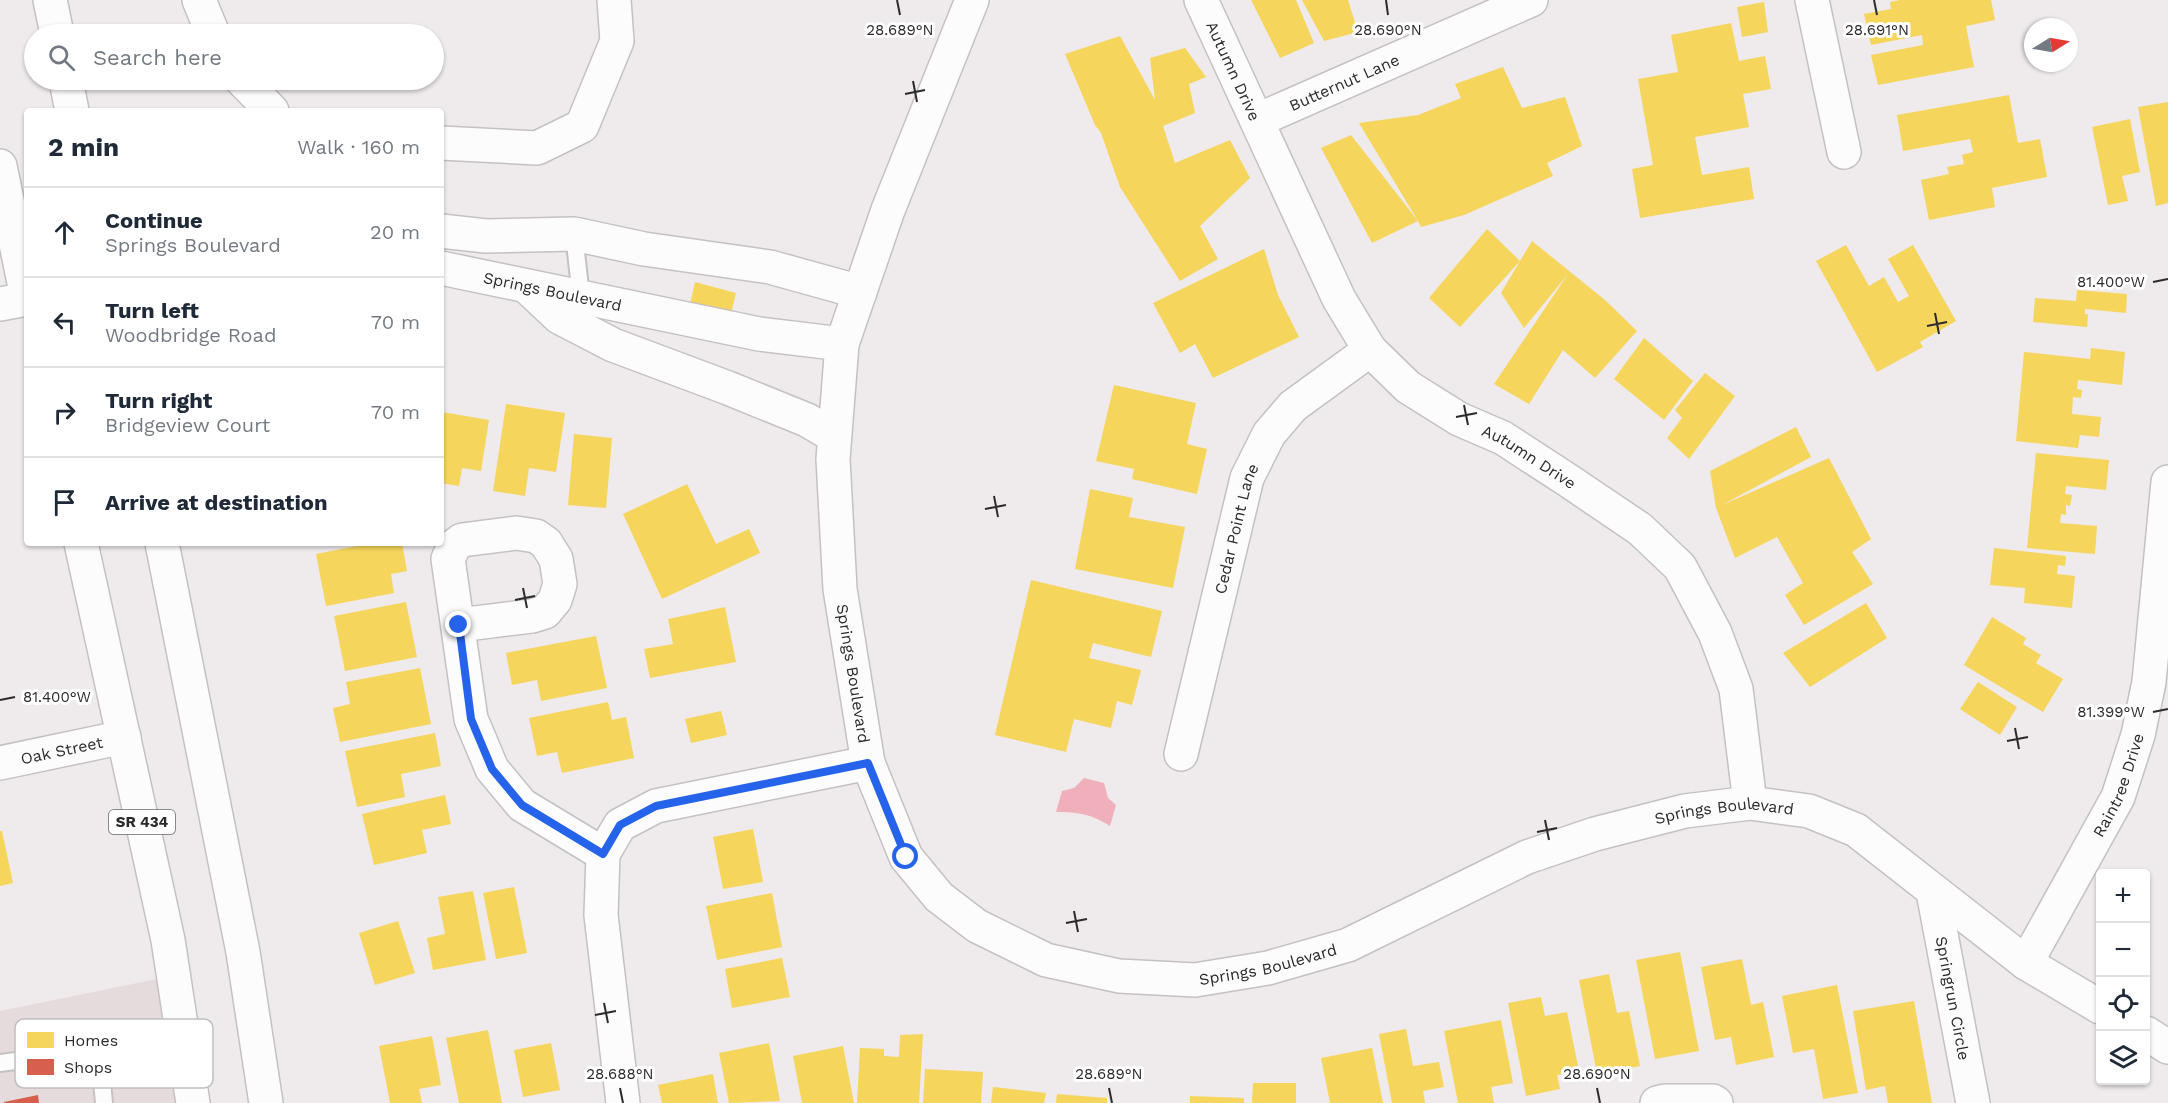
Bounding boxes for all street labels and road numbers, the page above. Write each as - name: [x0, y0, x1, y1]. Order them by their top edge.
- street label: Autumn Drive: [1202, 18, 1264, 124]
- street label: Butternut Lane: [1286, 50, 1402, 115]
- street label: Springs Boulevard: [482, 268, 623, 315]
- street label: Autumn Drive: [1479, 421, 1580, 493]
- street label: Cedar Point Lane: [1211, 460, 1263, 596]
- street label: Springs Boulevard: [833, 603, 874, 745]
- street label: Raintree Drive: [2089, 731, 2148, 840]
- street label: Oak Street: [19, 733, 105, 768]
- street label: Springs Boulevard: [1653, 794, 1795, 828]
- road number: SR 434: [109, 810, 175, 834]
- street label: Springrun Circle: [1932, 935, 1974, 1062]
- street label: Springs Boulevard: [1198, 940, 1339, 989]

